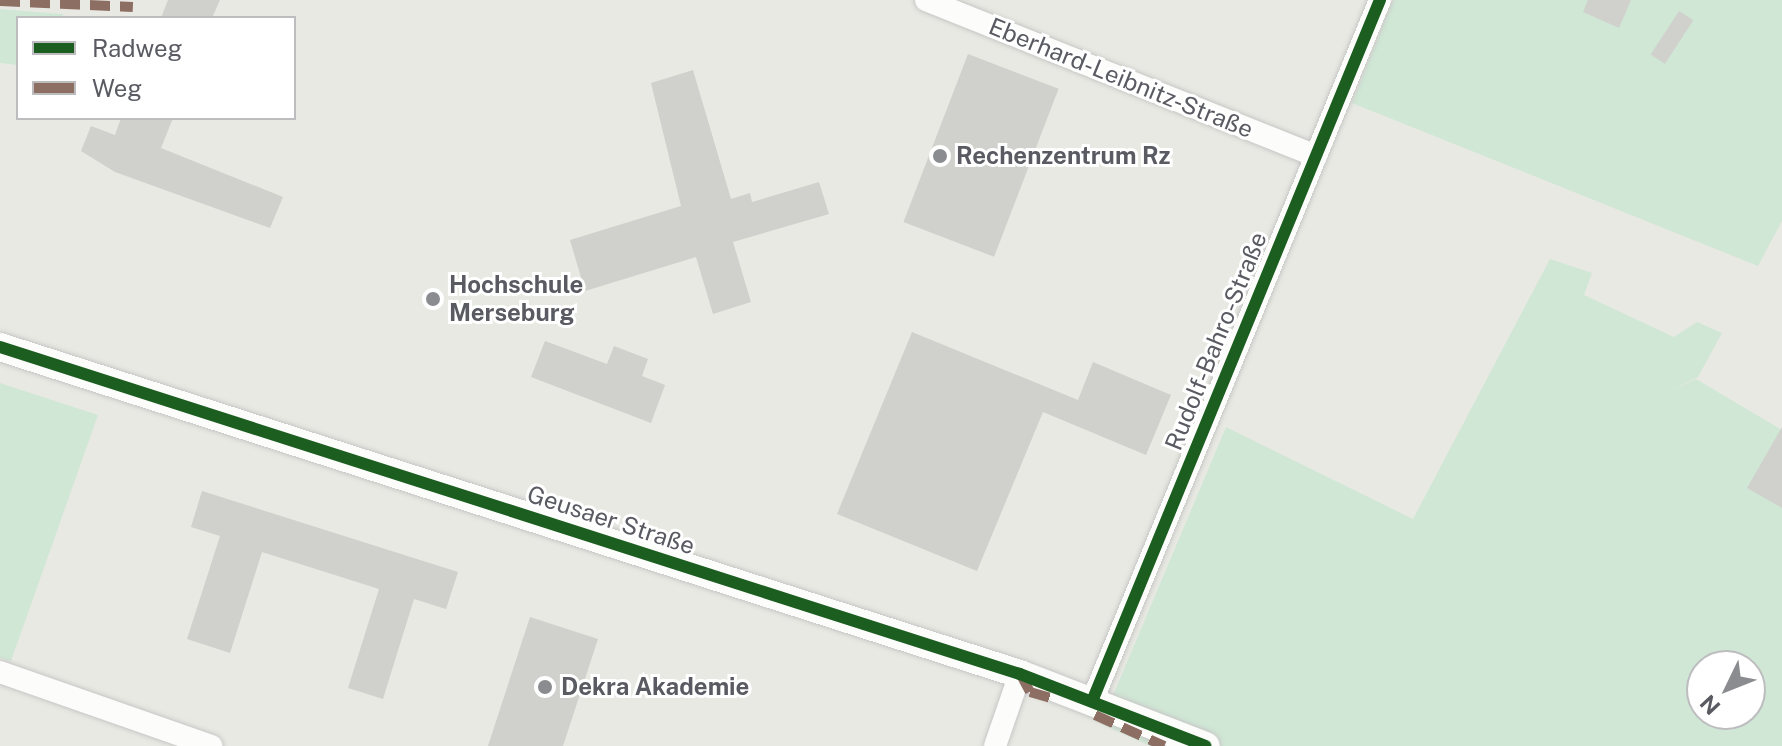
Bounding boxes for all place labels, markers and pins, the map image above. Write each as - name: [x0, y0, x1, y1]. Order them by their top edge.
- place label: Rechenzentrum Rz: [956, 142, 1170, 170]
- marker: Rechenzentrum Rz: [931, 147, 949, 165]
- place label: Hochschule Merseburg: [449, 271, 583, 327]
- marker: Hochschule Merseburg: [424, 290, 442, 308]
- place label: Dekra Akademie: [561, 673, 749, 701]
- marker: Dekra Akademie: [536, 678, 554, 696]

